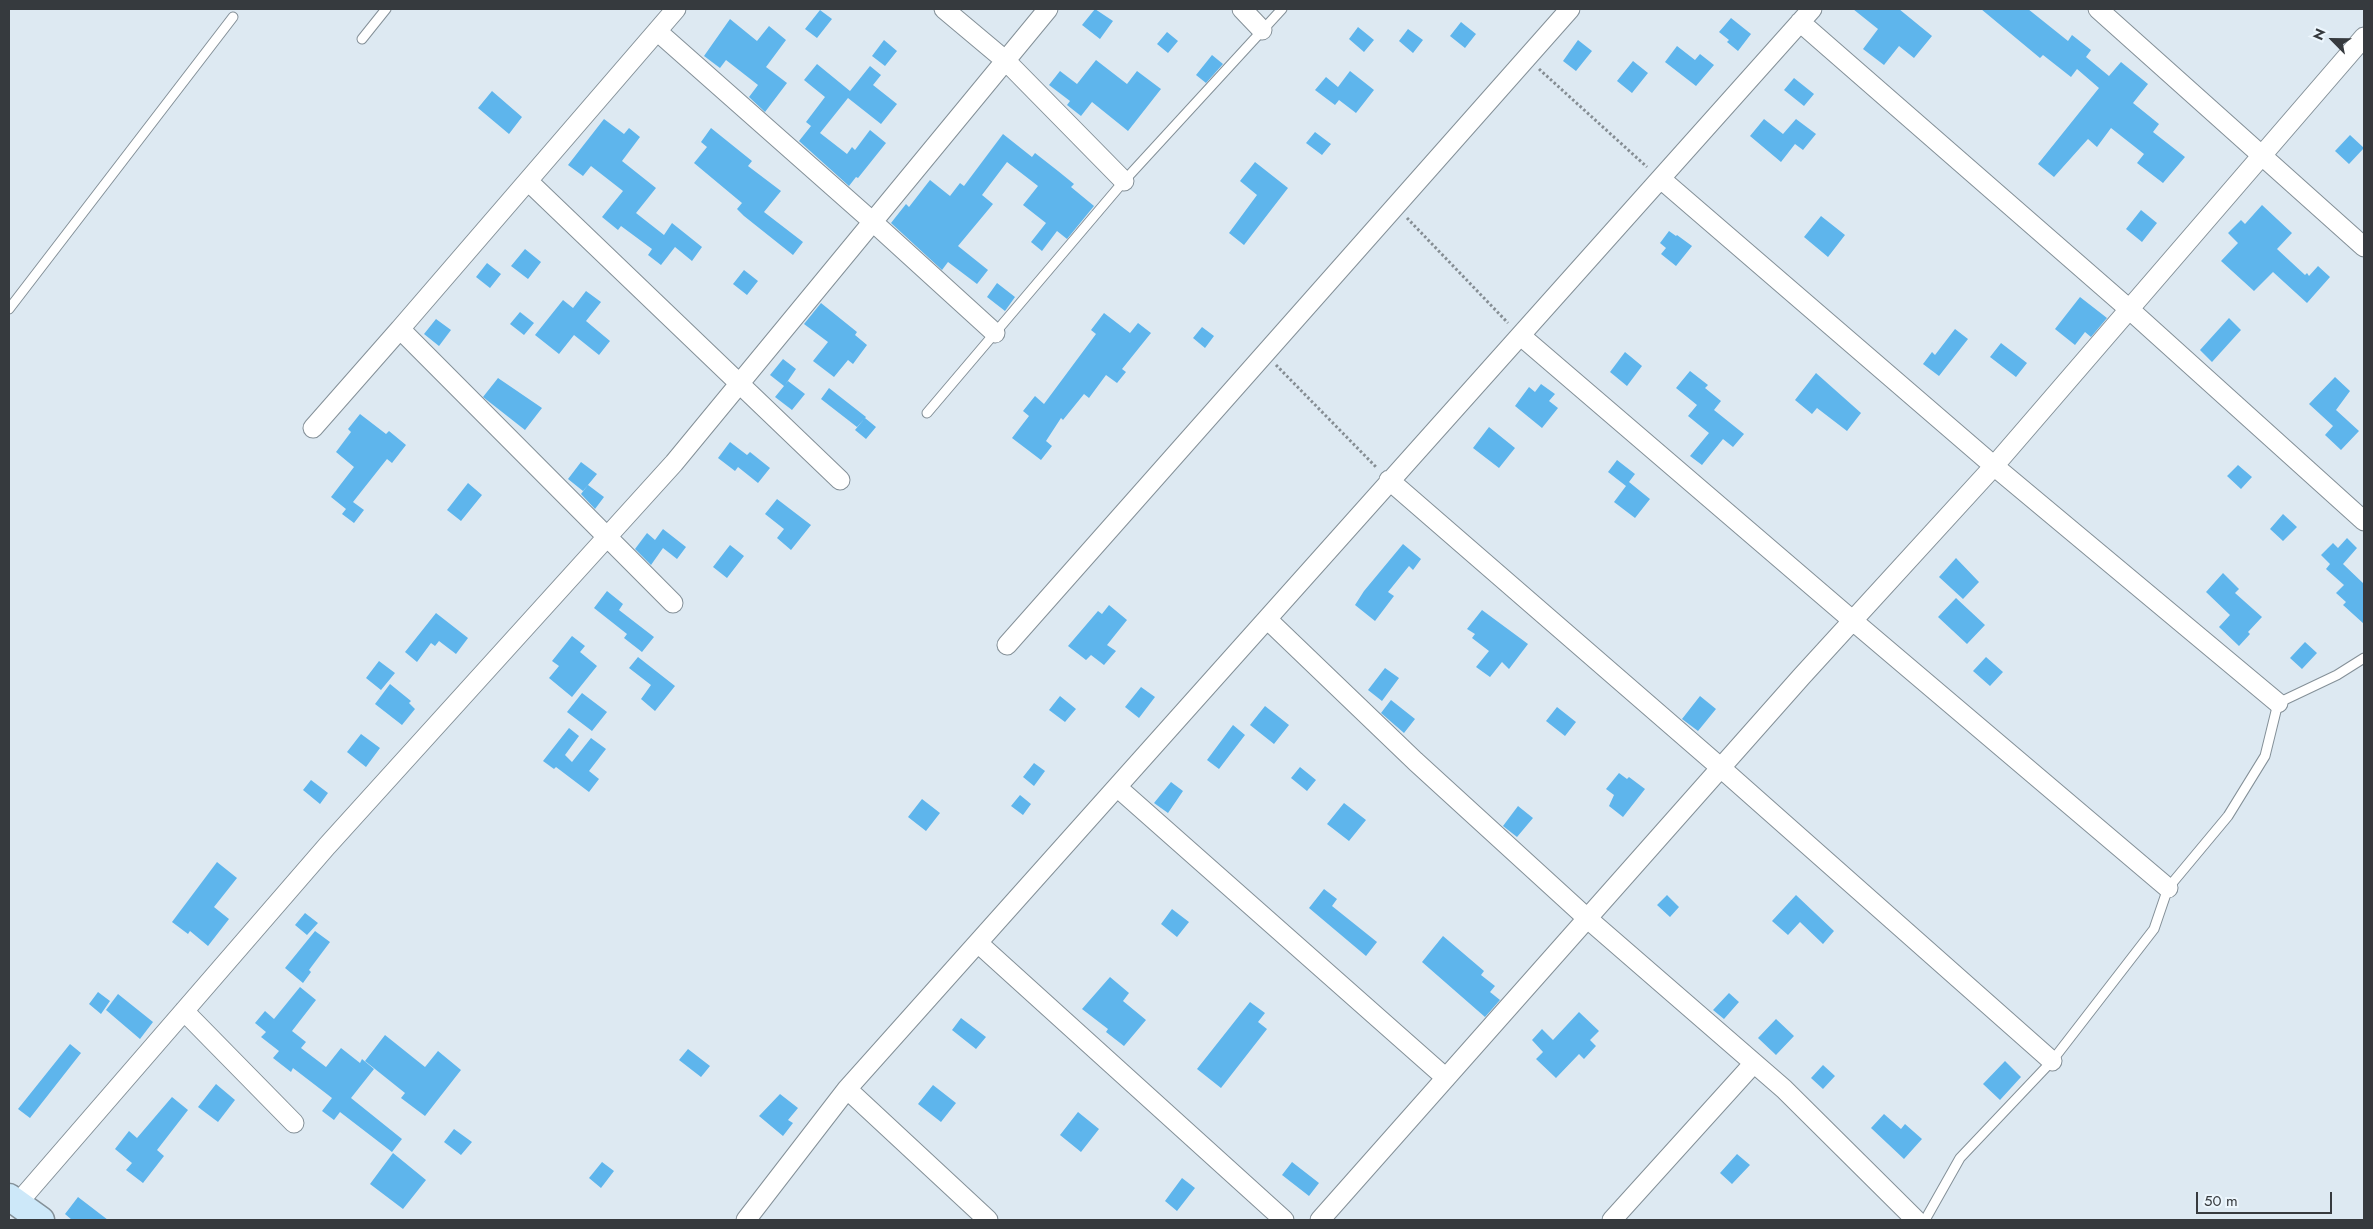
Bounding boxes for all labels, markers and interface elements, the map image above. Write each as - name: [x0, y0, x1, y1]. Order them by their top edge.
- north arrow: [2308, 15, 2358, 65]
- text: N: [2308, 25, 2331, 43]
- scale bar: [2198, 1182, 2334, 1214]
- text: 50 m: [2204, 1190, 2238, 1212]

